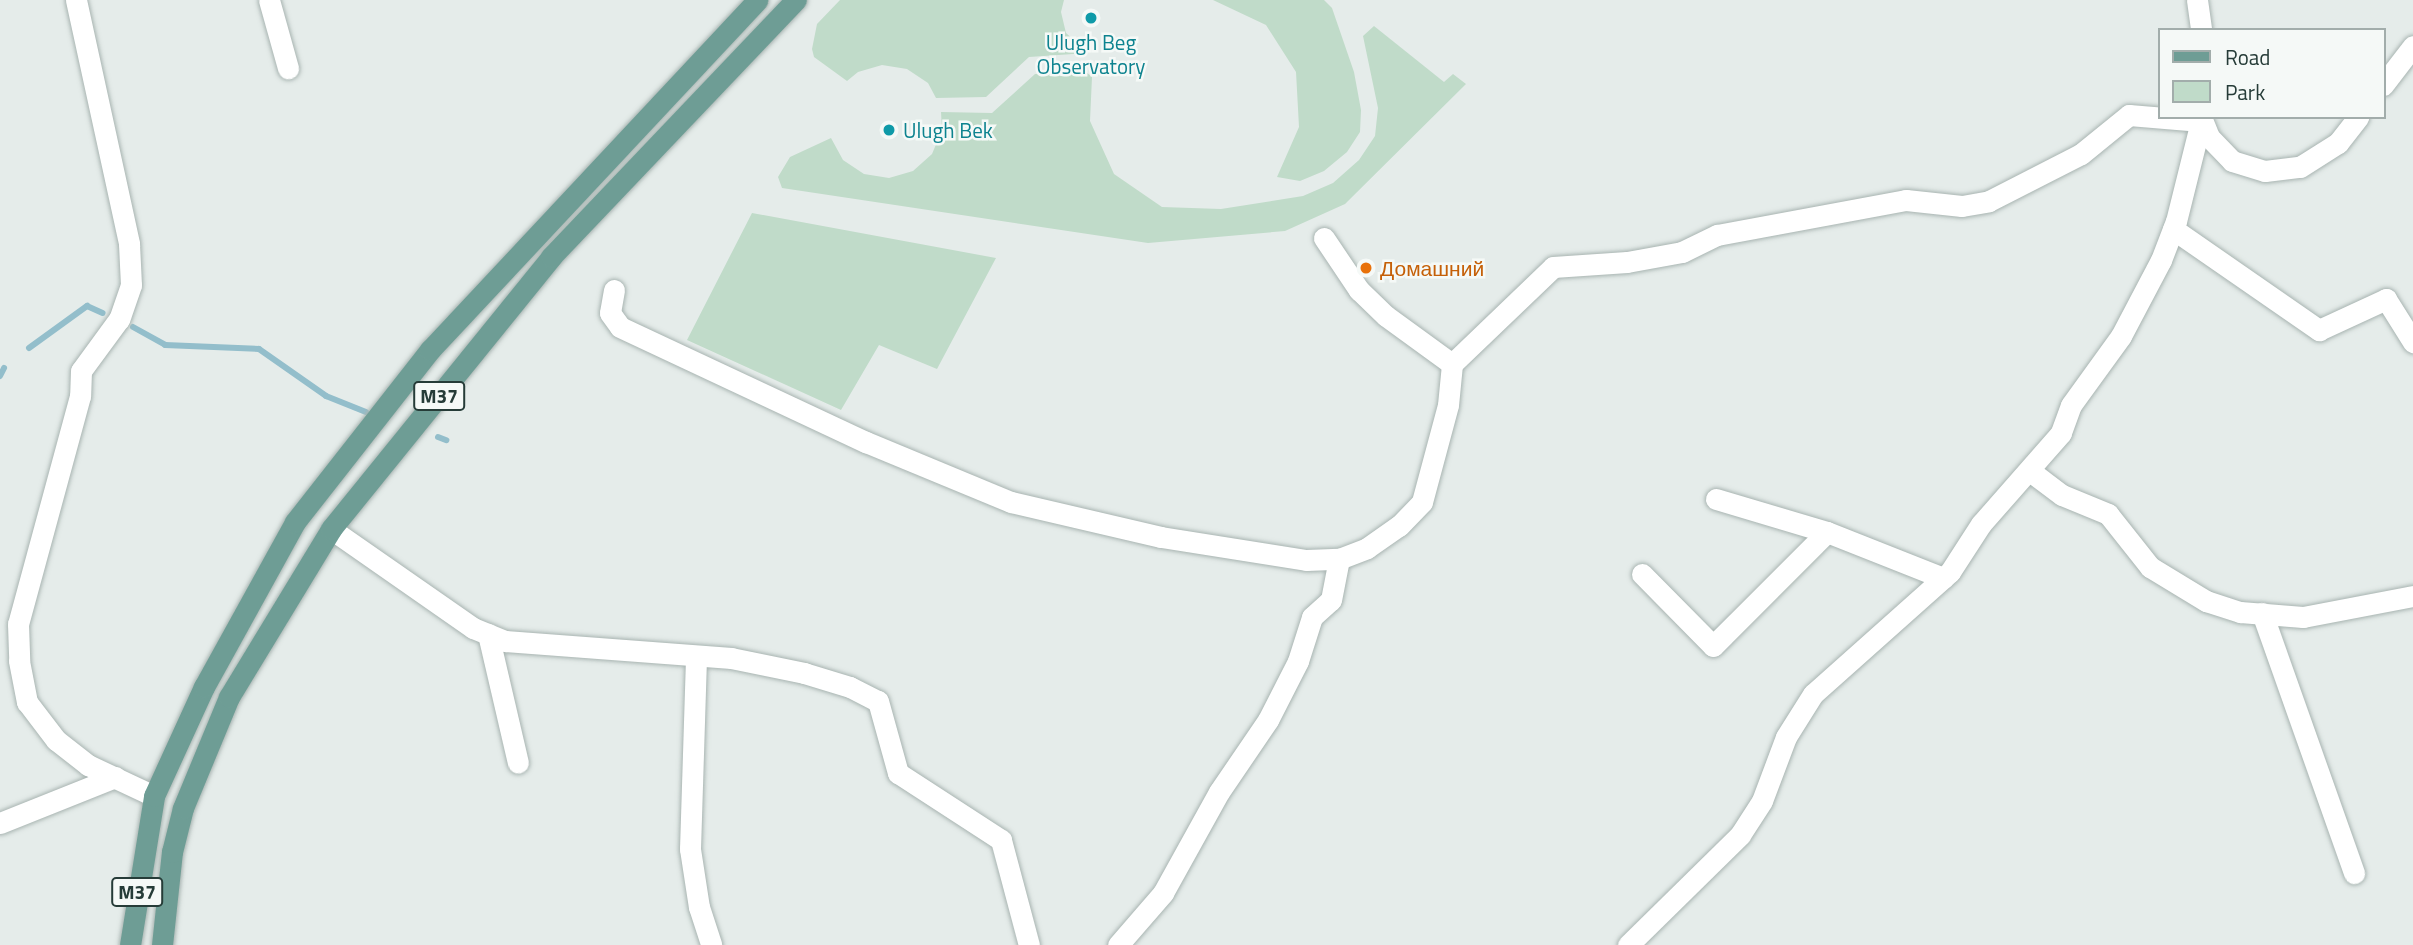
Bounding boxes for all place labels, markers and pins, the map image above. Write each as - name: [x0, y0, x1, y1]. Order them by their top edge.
- marker: Ulugh Beg Observatory: [1083, 10, 1099, 26]
- place label: Ulugh Beg Observatory: [1037, 29, 1145, 79]
- place label: Ulugh Bek: [903, 117, 993, 143]
- marker: Ulugh Bek: [881, 122, 897, 138]
- place label: Домашний: [1380, 255, 1484, 281]
- marker: Домашний: [1358, 260, 1374, 276]

